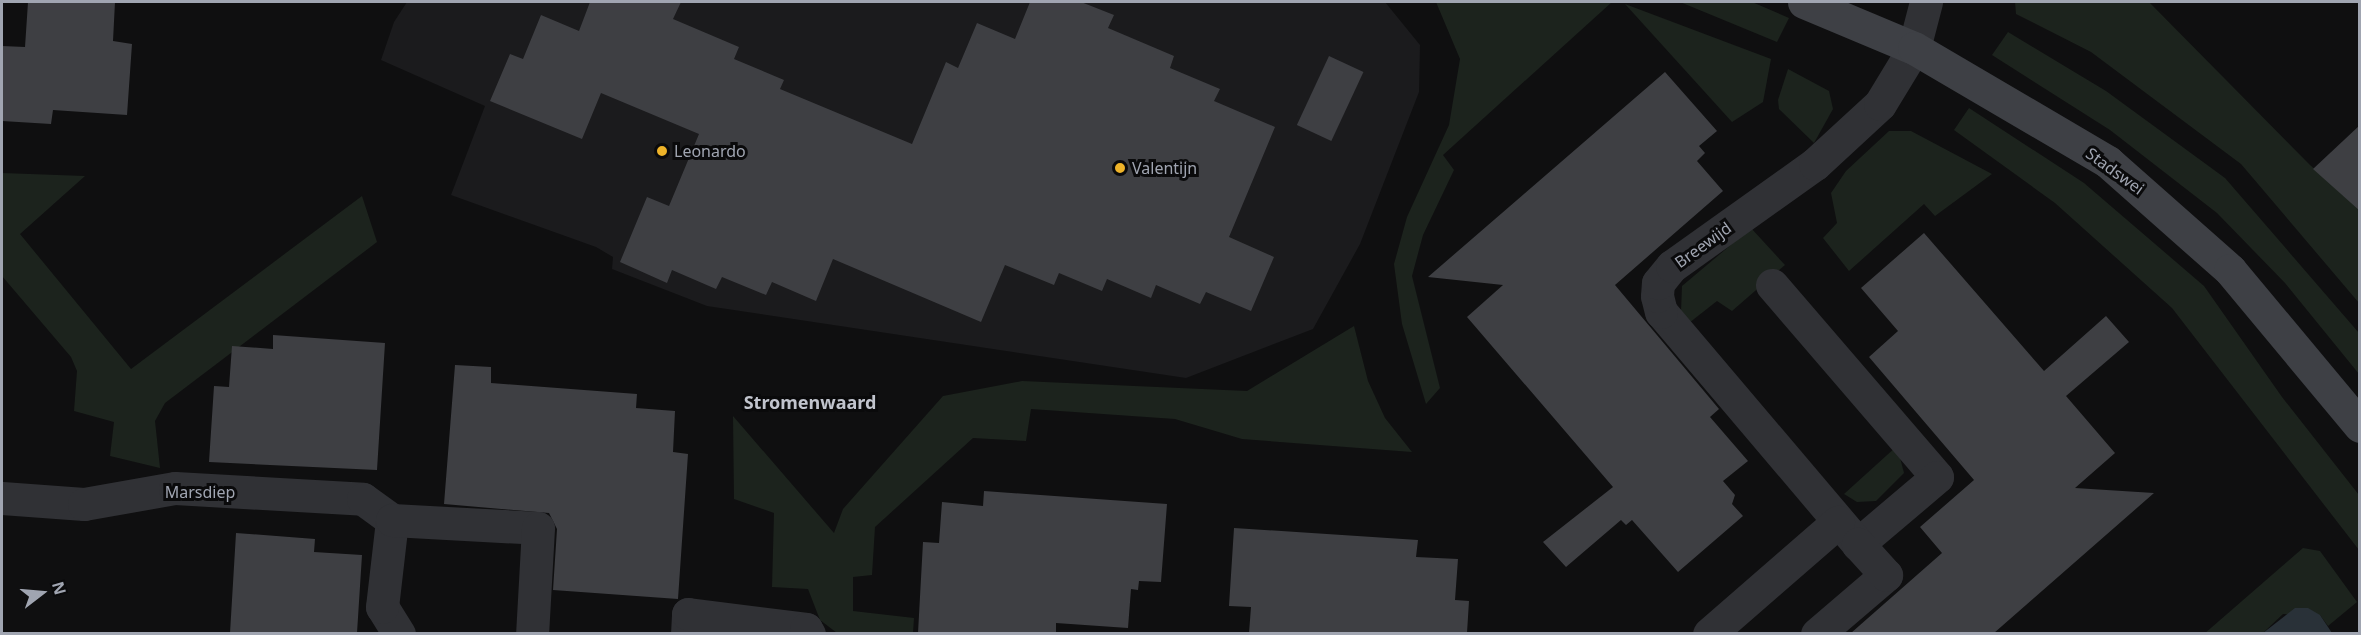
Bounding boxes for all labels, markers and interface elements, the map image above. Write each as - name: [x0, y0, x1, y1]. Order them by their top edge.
- place label: Leonardo: [674, 141, 746, 161]
- marker: Leonardo: [655, 144, 669, 158]
- street label: Stadswei: [2082, 144, 2148, 198]
- place label: Valentijn: [1132, 158, 1197, 178]
- marker: Valentijn: [1113, 161, 1127, 175]
- street label: Breewijd: [1671, 218, 1735, 272]
- district label: Stromenwaard: [744, 391, 876, 413]
- street label: Marsdiep: [165, 482, 235, 502]
- north arrow: [12, 563, 72, 623]
- text: N: [47, 579, 72, 597]

